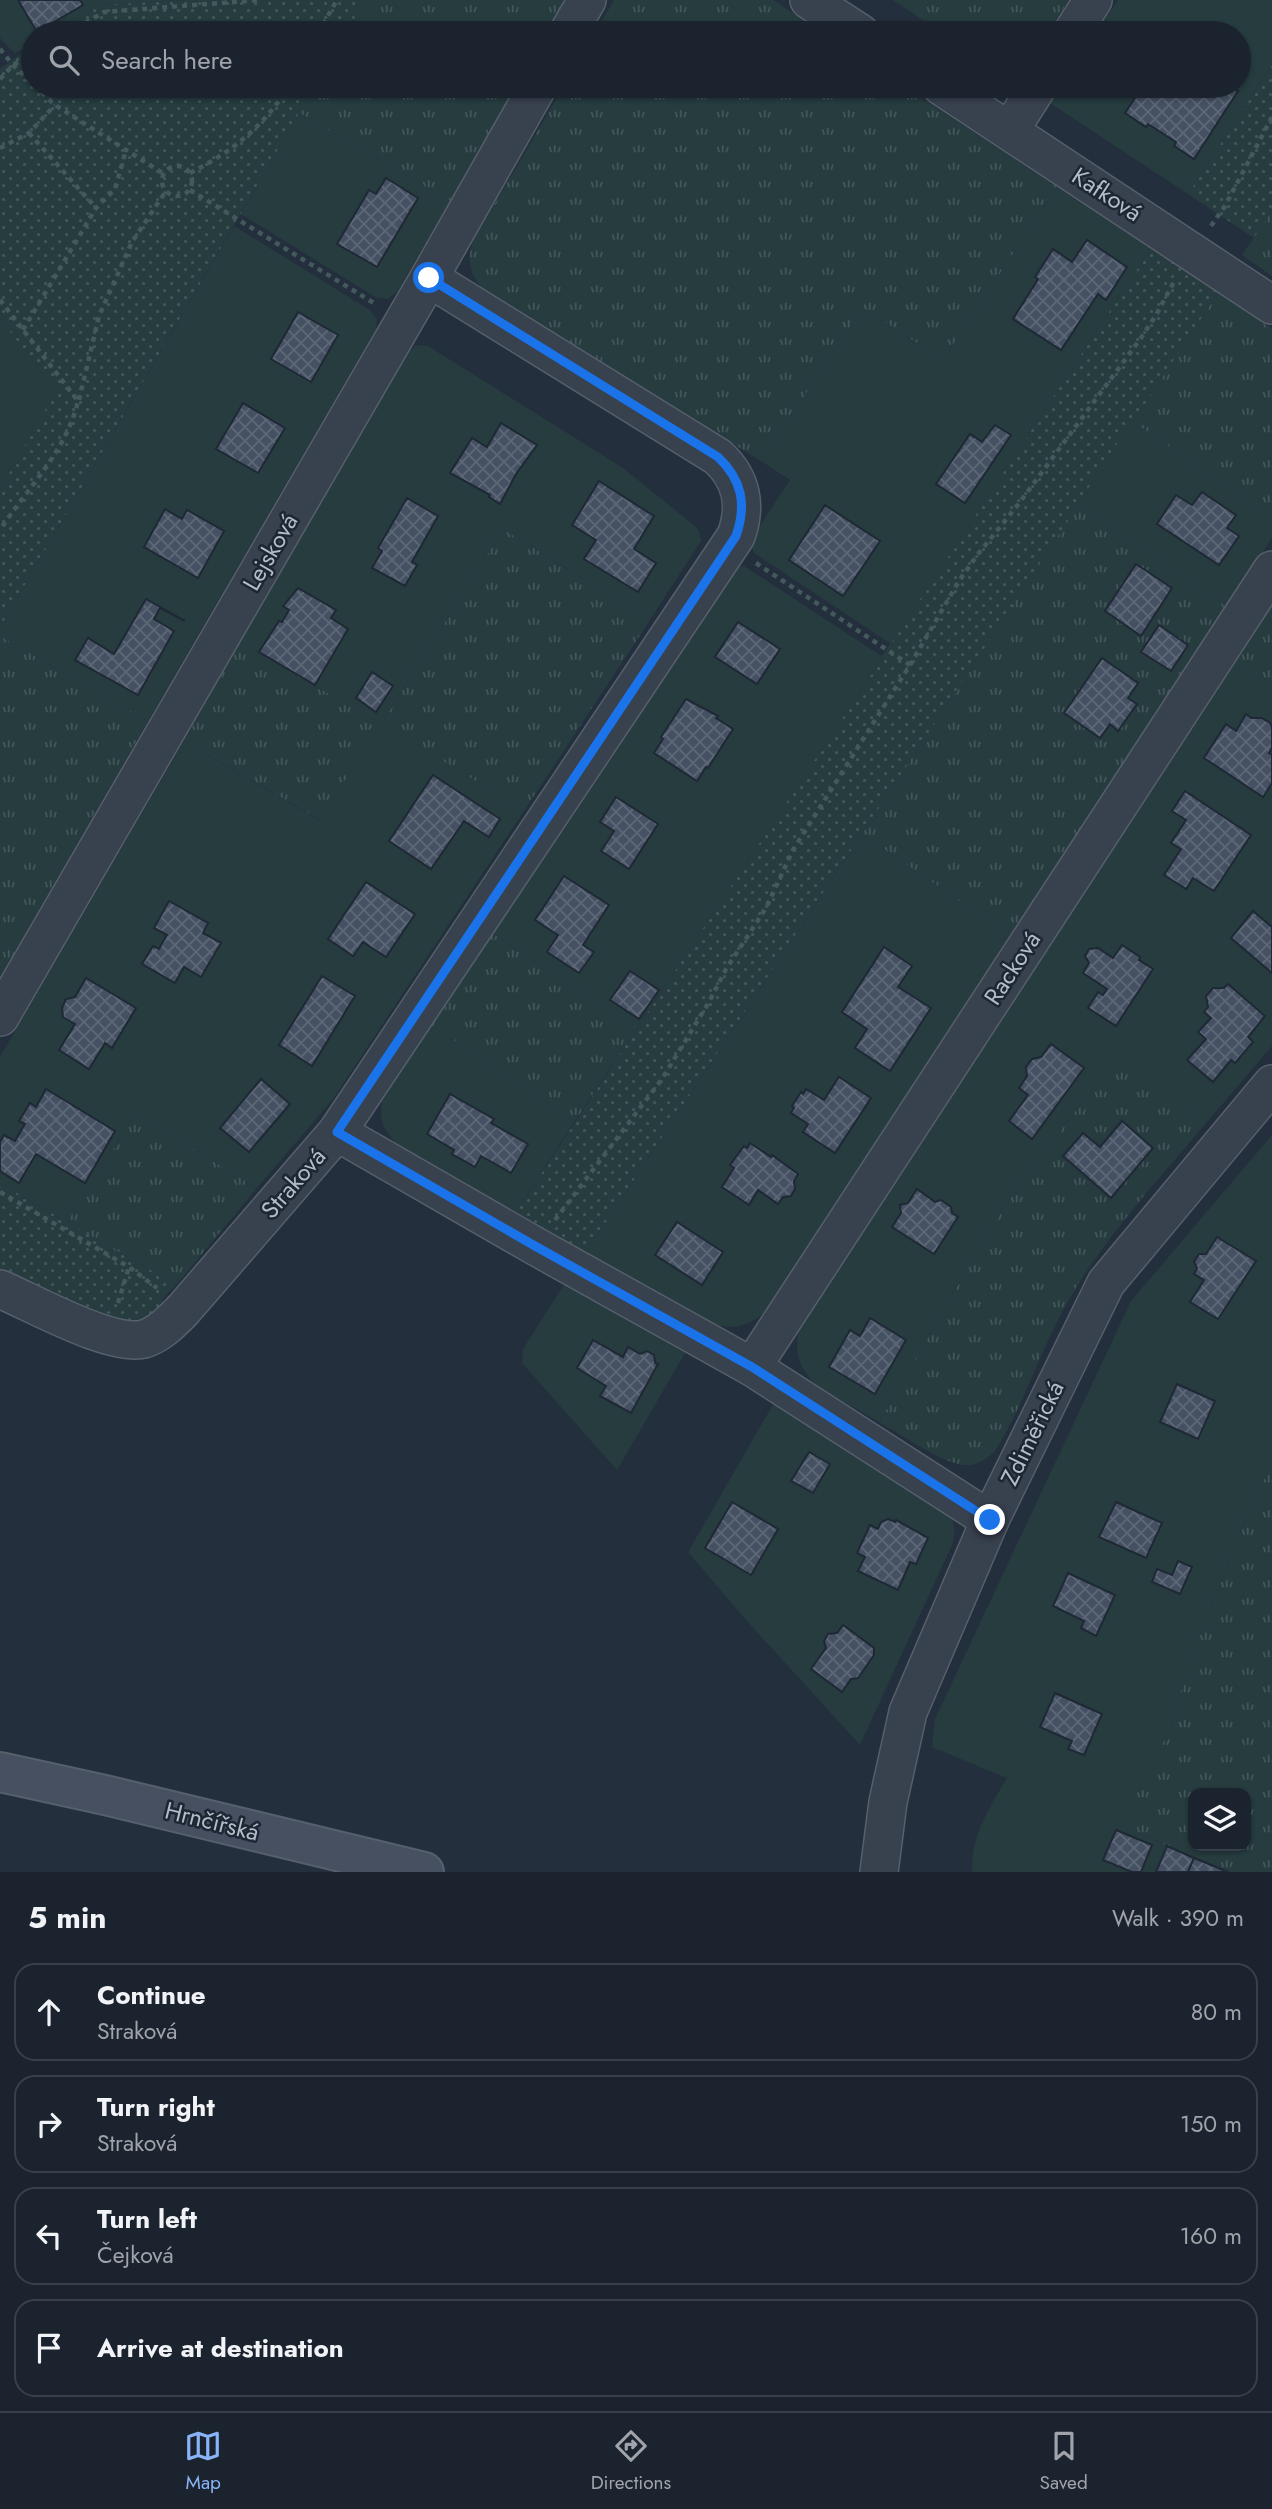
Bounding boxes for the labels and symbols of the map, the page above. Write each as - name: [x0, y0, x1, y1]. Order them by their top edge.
- street label: Kafková: [1065, 158, 1149, 230]
- route start: [413, 262, 444, 293]
- street label: Lejsková: [234, 507, 306, 597]
- street label: Racková: [975, 924, 1049, 1012]
- street label: Straková: [252, 1140, 334, 1226]
- street label: Zdiměřická: [992, 1375, 1072, 1491]
- route end: [974, 1504, 1005, 1535]
- street label: Hrnčířská: [161, 1792, 263, 1850]

